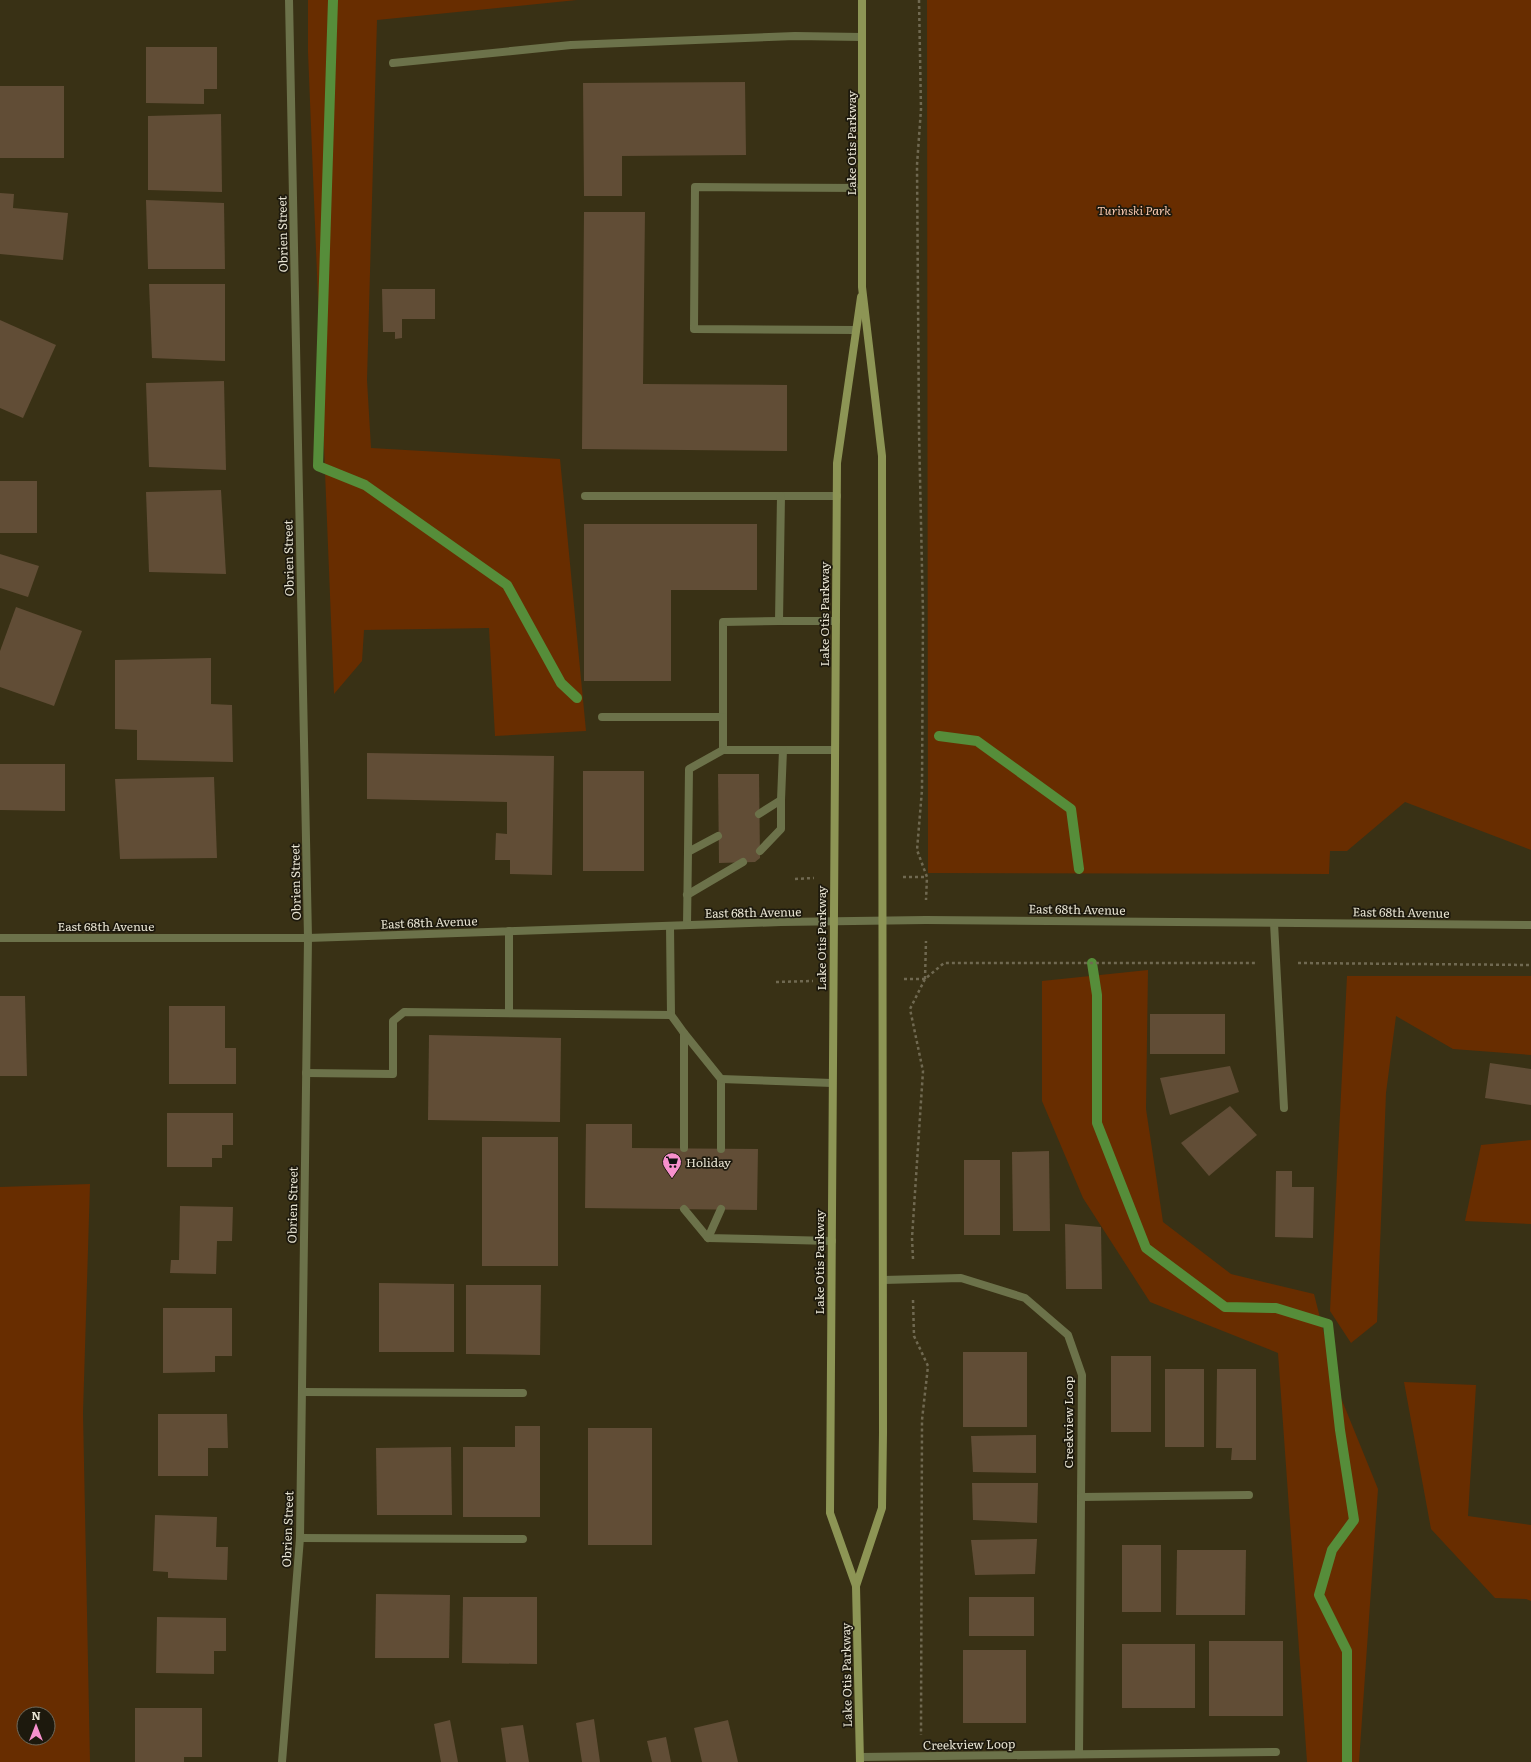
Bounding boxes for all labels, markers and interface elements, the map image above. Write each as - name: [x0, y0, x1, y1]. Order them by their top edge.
- street label: Lake Otis Parkway: [842, 91, 860, 195]
- street label: Obrien Street: [272, 195, 292, 273]
- park label: Turinski Park: [1097, 201, 1171, 219]
- street label: Obrien Street: [278, 519, 298, 597]
- street label: Lake Otis Parkway: [815, 562, 833, 666]
- street label: Obrien Street: [285, 843, 305, 921]
- street label: Lake Otis Parkway: [812, 886, 830, 990]
- street label: East 68th Avenue: [1028, 899, 1126, 919]
- street label: East 68th Avenue: [704, 902, 802, 922]
- street label: East 68th Avenue: [1352, 902, 1450, 922]
- street label: East 68th Avenue: [380, 911, 478, 933]
- street label: East 68th Avenue: [58, 917, 154, 935]
- supermarket icon: Holiday: [661, 1151, 683, 1179]
- place label: Holiday: [686, 1153, 731, 1171]
- street label: Obrien Street: [282, 1166, 302, 1244]
- street label: Lake Otis Parkway: [810, 1210, 828, 1314]
- street label: Creekview Loop: [1059, 1376, 1077, 1468]
- street label: Obrien Street: [277, 1490, 297, 1568]
- street label: Lake Otis Parkway: [836, 1622, 856, 1728]
- north arrow: [16, 1706, 56, 1746]
- text: N: [31, 1707, 41, 1723]
- street label: Creekview Loop: [923, 1734, 1015, 1754]

